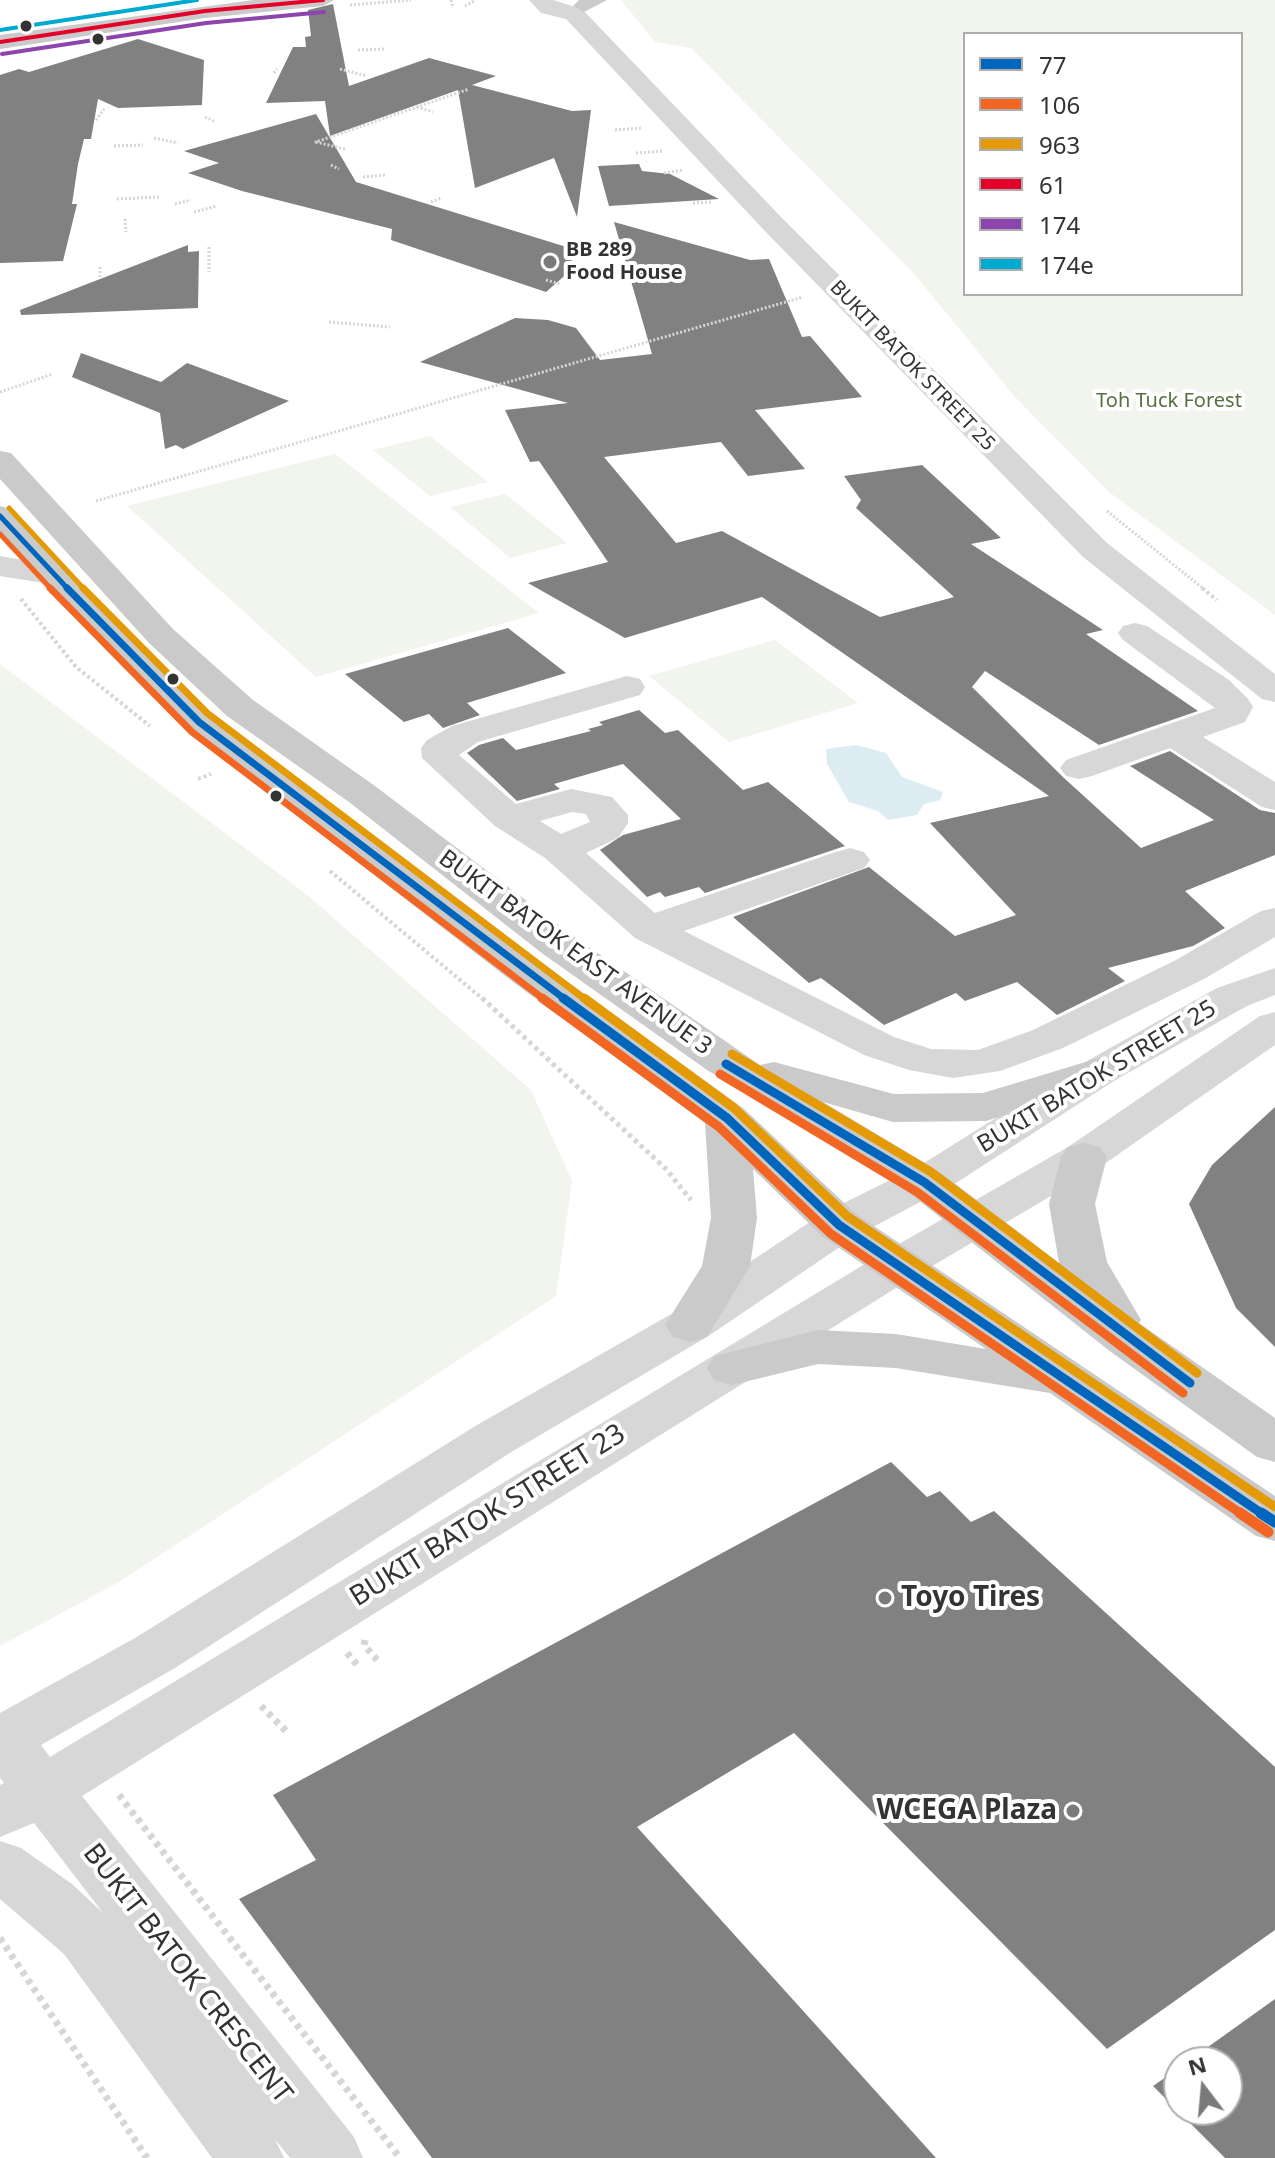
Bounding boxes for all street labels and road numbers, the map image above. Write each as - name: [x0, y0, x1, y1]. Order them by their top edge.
- street label: BUKIT BATOK STREET 25: [824, 276, 1000, 456]
- street label: BUKIT BATOK EAST AVENUE 3: [433, 844, 717, 1062]
- street label: BUKIT BATOK STREET 25: [973, 994, 1221, 1160]
- street label: BUKIT BATOK STREET 23: [344, 1417, 632, 1615]
- street label: BUKIT BATOK CRESCENT: [75, 1838, 299, 2110]

